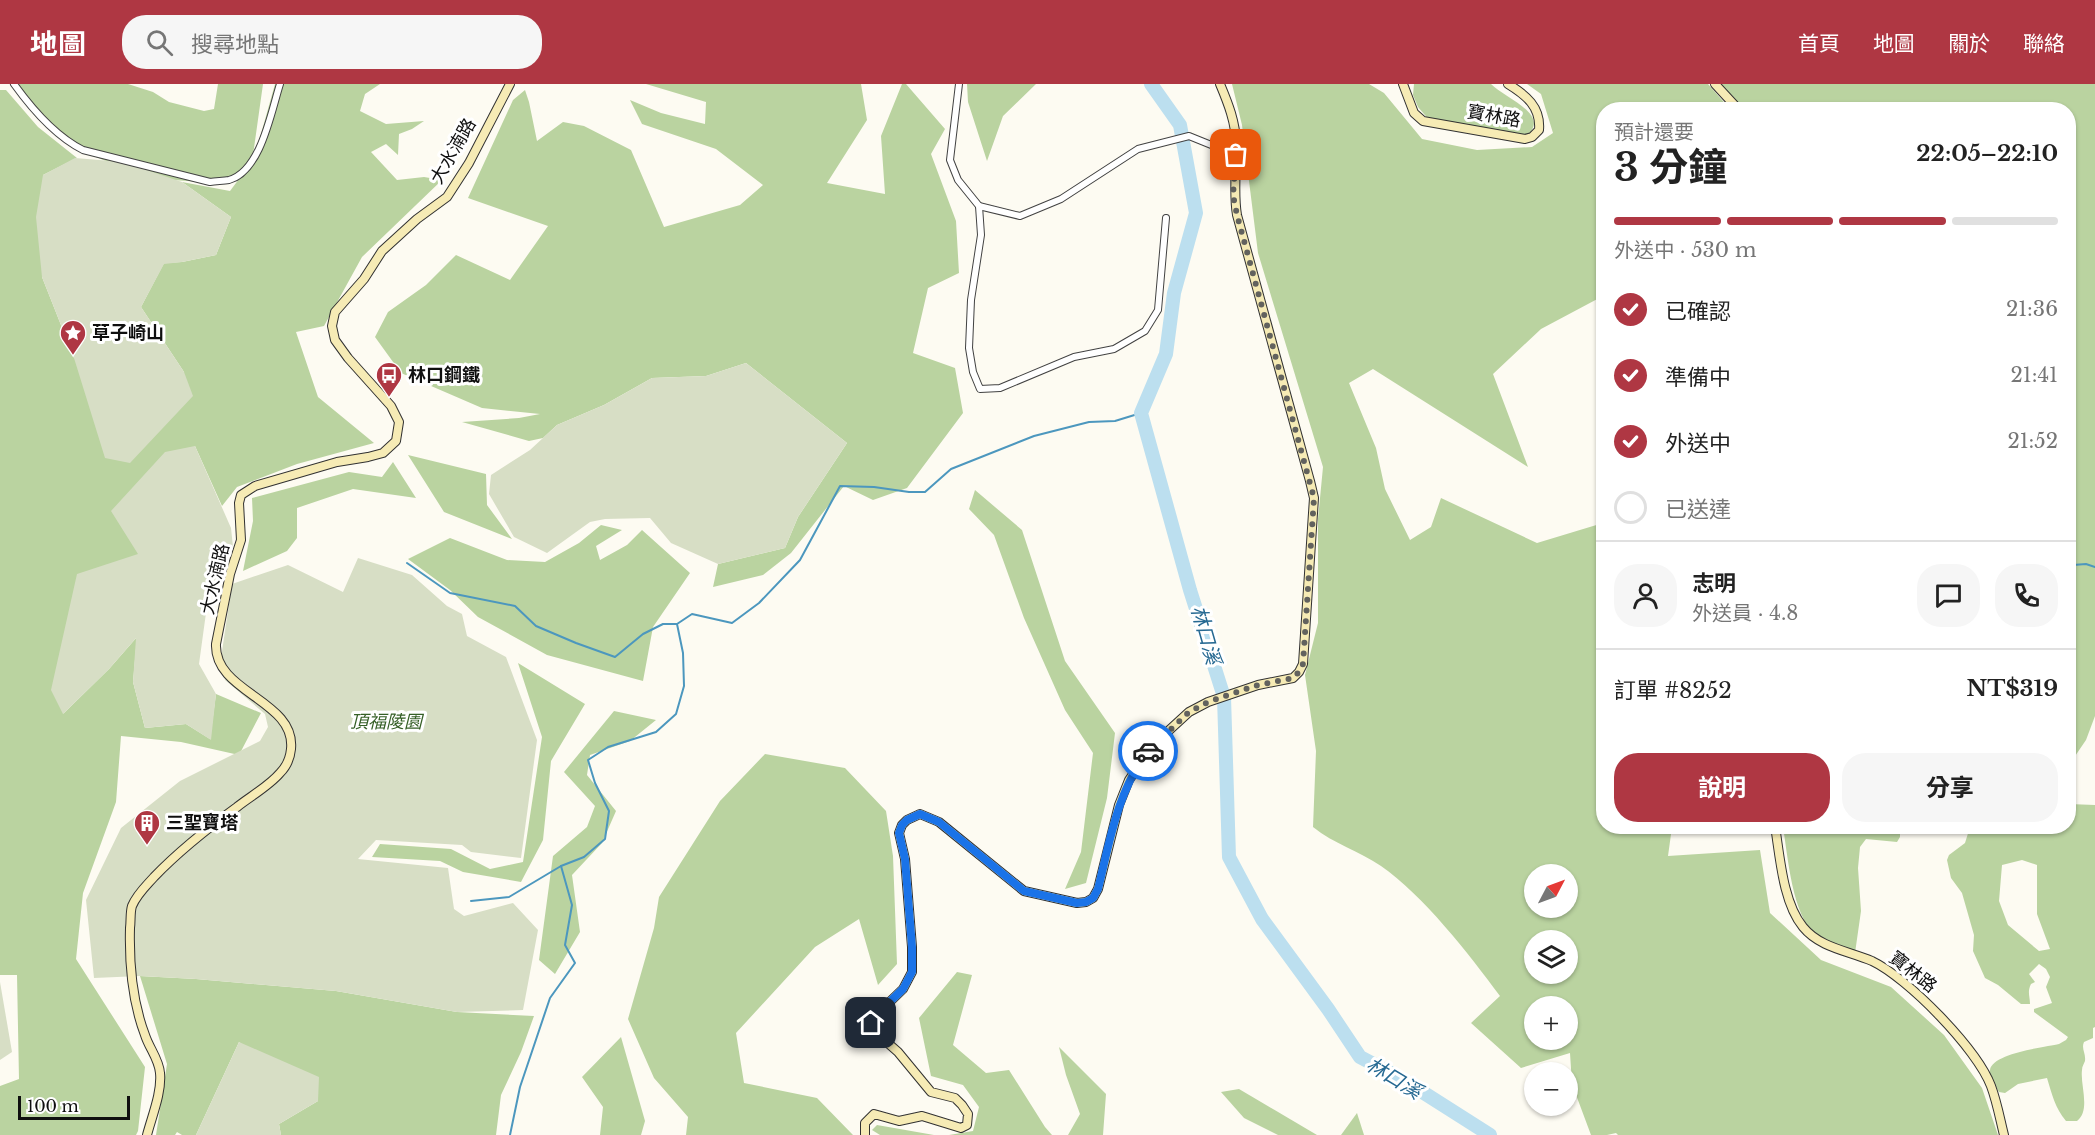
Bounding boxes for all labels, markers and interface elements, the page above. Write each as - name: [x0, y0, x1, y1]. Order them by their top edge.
- search box: [122, 15, 542, 69]
- icon: search: [143, 26, 176, 59]
- text: 地圖: [30, 27, 86, 62]
- text: 搜尋地點: [191, 31, 279, 58]
- text: 首頁: [1798, 31, 1840, 57]
- text: 地圖: [1873, 31, 1915, 57]
- text: 關於: [1948, 31, 1990, 57]
- text: 聯絡: [2023, 31, 2065, 57]
- street label: 寶林路: [1466, 100, 1522, 132]
- street label: 大水湳路: [425, 114, 481, 188]
- text: 預計還要: [1614, 120, 1694, 144]
- pin: [1210, 129, 1261, 180]
- icon: bag: [1219, 138, 1252, 171]
- text: 22:05–22:10: [1916, 140, 2058, 167]
- text: 3 分鐘: [1614, 143, 1727, 192]
- text: 外送中 · 530 m: [1614, 238, 1756, 262]
- icon: check: [1614, 293, 1647, 326]
- text: 21:36: [2006, 297, 2058, 321]
- text: 已確認: [1665, 298, 1731, 325]
- place icon: 草子崎山: [58, 318, 88, 356]
- place label: 草子崎山: [92, 322, 164, 344]
- icon: check: [1614, 359, 1647, 392]
- bus stop icon: 林口鋼鐵: [374, 360, 404, 398]
- text: 21:41: [2010, 363, 2058, 387]
- place label: 林口鋼鐵: [408, 364, 480, 386]
- text: 準備中: [1665, 364, 1731, 391]
- icon: check: [1614, 425, 1647, 458]
- text: 21:52: [2007, 429, 2058, 453]
- text: 外送中: [1665, 430, 1731, 457]
- text: 已送達: [1665, 496, 1731, 523]
- street label: 大水湳路: [196, 541, 234, 617]
- button: person: [1614, 564, 1677, 627]
- button: chat: [1917, 564, 1980, 627]
- button: phone: [1995, 564, 2058, 627]
- text: 志明: [1692, 570, 1736, 597]
- text: 外送員 · 4.8: [1692, 601, 1798, 625]
- water label: 林口溪: [1186, 603, 1227, 670]
- text: NT$319: [1967, 675, 2058, 702]
- text: 訂單 #8252: [1614, 677, 1732, 704]
- park label: 頂福陵園: [350, 711, 425, 733]
- courier: [1118, 721, 1178, 781]
- icon: car: [1132, 735, 1165, 768]
- button: 說明: [1614, 753, 1830, 822]
- button: 分享: [1842, 753, 2058, 822]
- building icon: 三聖寶塔: [132, 808, 162, 846]
- place label: 三聖寶塔: [166, 812, 238, 834]
- north arrow: [1524, 864, 1578, 918]
- map controls: [1524, 864, 1578, 1116]
- button: layers: [1524, 930, 1578, 984]
- street label: 寶林路: [1885, 947, 1941, 997]
- button: +: [1524, 996, 1578, 1050]
- pin: [845, 997, 896, 1048]
- icon: home: [854, 1006, 887, 1039]
- water label: 林口溪: [1362, 1052, 1428, 1105]
- button: −: [1524, 1062, 1578, 1116]
- scale bar: [18, 1093, 130, 1120]
- text: 100 m: [27, 1096, 79, 1116]

